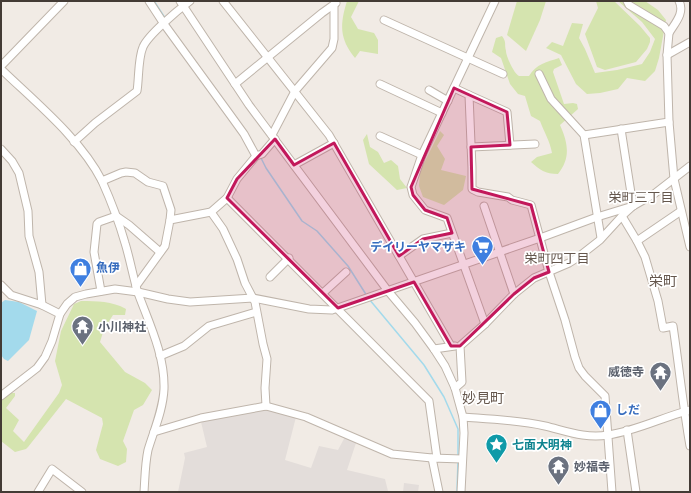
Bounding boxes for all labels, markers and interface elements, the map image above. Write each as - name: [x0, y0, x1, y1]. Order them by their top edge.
- district label: 栄町三丁目: [608, 189, 674, 205]
- supermarket icon: デイリーヤマザキ: [469, 234, 495, 267]
- place label: デイリーヤマザキ: [370, 239, 466, 254]
- district label: 栄町四丁目: [524, 250, 590, 266]
- shop icon: 魚伊: [67, 255, 93, 288]
- place label: 魚伊: [96, 260, 120, 275]
- district label: 栄町: [649, 272, 677, 290]
- temple icon: 小川神社: [69, 314, 95, 347]
- place label: 小川神社: [98, 319, 146, 334]
- temple icon: 威徳寺: [647, 359, 673, 392]
- place label: 威徳寺: [608, 364, 644, 379]
- district label: 妙見町: [462, 389, 504, 407]
- shop icon: しだ: [588, 397, 614, 430]
- place label: しだ: [616, 402, 640, 417]
- place icon: 七面大明神: [483, 432, 509, 465]
- place label: 七面大明神: [512, 437, 572, 452]
- temple icon: 妙福寺: [546, 454, 572, 487]
- place label: 妙福寺: [574, 459, 610, 474]

